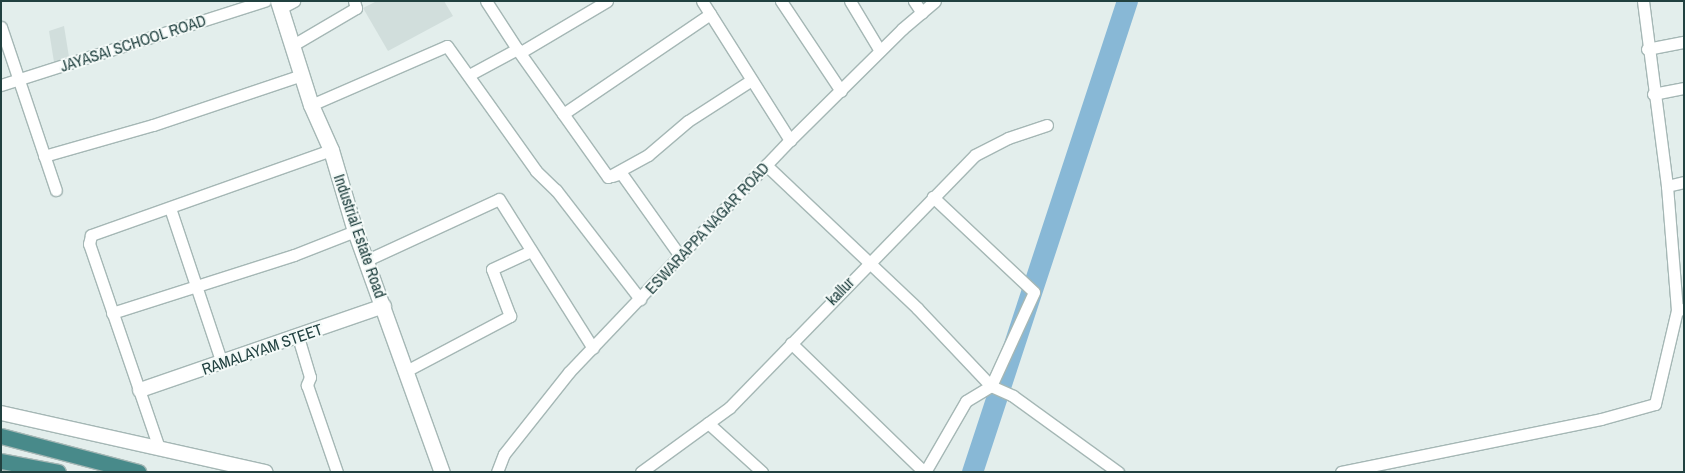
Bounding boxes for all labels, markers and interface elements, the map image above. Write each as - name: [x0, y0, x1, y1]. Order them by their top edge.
- street label: JAYASAI SCHOOL ROAD: [57, 10, 209, 76]
- street label: ESWARAPPA NAGAR ROAD: [641, 158, 773, 298]
- street label: Industrial Estate Road: [330, 171, 390, 301]
- street label: kallur: [822, 273, 858, 309]
- street label: RAMALAYAM STEET: [199, 319, 325, 379]

